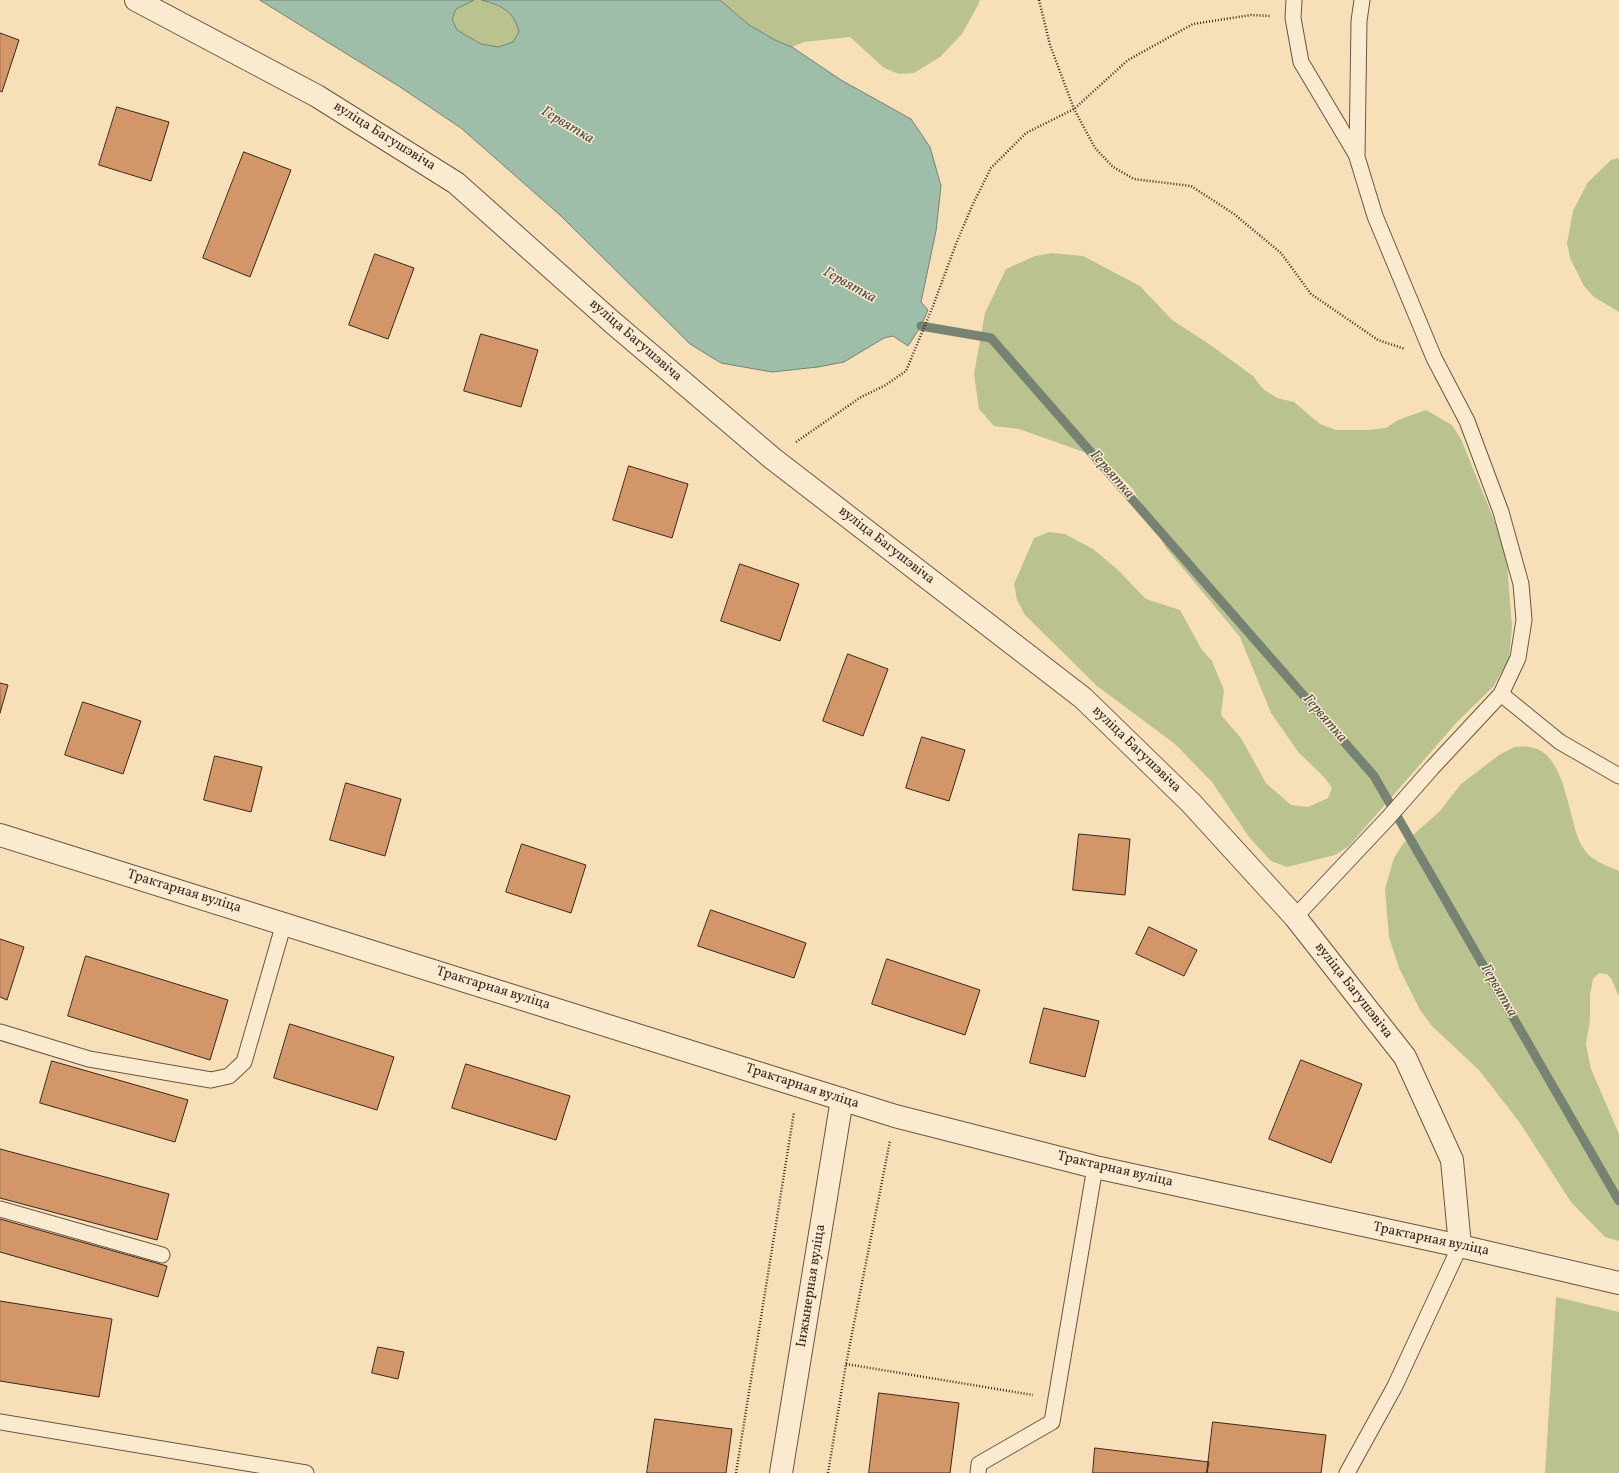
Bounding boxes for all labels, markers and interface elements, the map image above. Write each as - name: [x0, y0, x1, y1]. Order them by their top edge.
- street label: вуліца Багушэвіча: [330, 99, 438, 175]
- water label: Гервятка: [537, 103, 597, 149]
- water label: Гервятка: [819, 264, 879, 308]
- street label: вуліца Багушэвіча: [585, 296, 685, 386]
- water label: Гервятка: [1085, 447, 1137, 503]
- street label: вуліца Багушэвіча: [835, 503, 937, 589]
- water label: Гервятка: [1298, 691, 1350, 747]
- street label: вуліца Багушэвіча: [1088, 703, 1184, 797]
- street label: Трактарная вуліца: [125, 867, 243, 917]
- street label: вуліца Багушэвіча: [1310, 940, 1396, 1042]
- water label: Гервятка: [1476, 961, 1520, 1021]
- street label: Трактарная вуліца: [434, 964, 552, 1014]
- street label: Трактарная вуліца: [743, 1061, 861, 1113]
- street label: Трактарная вуліца: [1055, 1148, 1175, 1192]
- street label: Трактарная вуліца: [1371, 1219, 1491, 1261]
- street label: Інжынерная вуліца: [794, 1223, 830, 1349]

